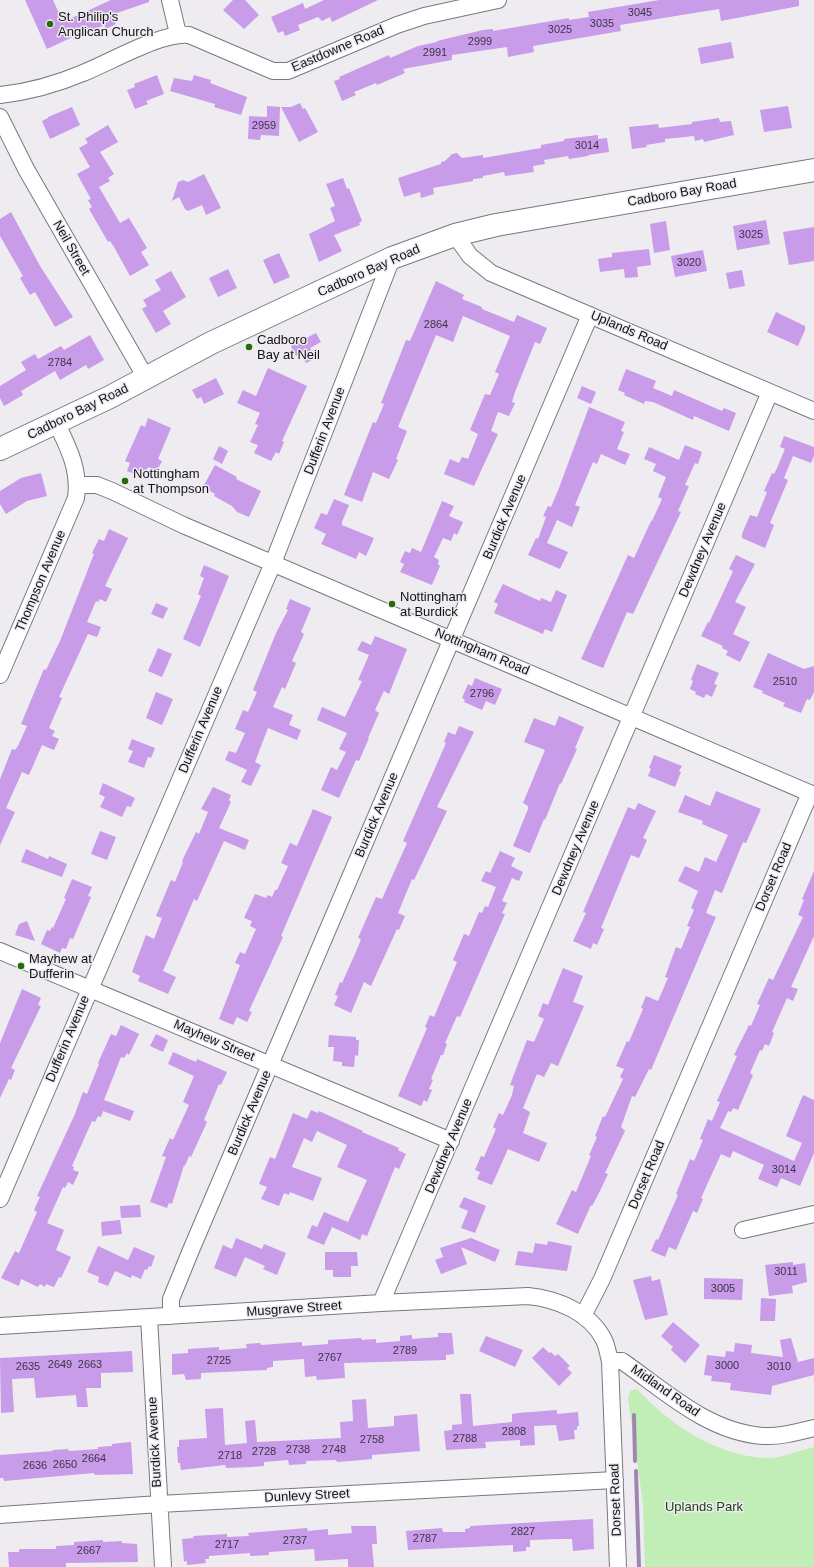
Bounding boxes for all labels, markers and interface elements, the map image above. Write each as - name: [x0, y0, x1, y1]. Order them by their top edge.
- house number: 3045: [628, 6, 652, 20]
- place label: St. Philip's Anglican Church: [58, 9, 153, 40]
- house number: 3035: [590, 17, 614, 31]
- marker: St. Philip's Anglican Church: [45, 19, 55, 29]
- street label: Eastdowne Road: [289, 22, 387, 76]
- house number: 3025: [548, 23, 572, 37]
- house number: 2999: [468, 35, 492, 49]
- house number: 2991: [423, 46, 447, 60]
- house number: 2959: [252, 119, 276, 133]
- house number: 3014: [575, 139, 599, 153]
- street label: Cadboro Bay Road: [626, 176, 738, 210]
- street label: Neil Street: [49, 218, 93, 278]
- house number: 3025: [739, 228, 763, 242]
- street label: Cadboro Bay Road: [315, 241, 423, 301]
- house number: 3020: [677, 256, 701, 270]
- street label: Uplands Road: [588, 308, 670, 354]
- house number: 2864: [424, 318, 448, 332]
- place label: Cadboro Bay at Neil: [257, 332, 320, 363]
- marker: Cadboro Bay at Neil: [244, 342, 254, 352]
- house number: 2784: [48, 356, 72, 370]
- street label: Cadboro Bay Road: [25, 381, 131, 443]
- street label: Dufferin Avenue: [301, 385, 349, 477]
- place label: Nottingham at Thompson: [133, 466, 209, 497]
- street label: Burdick Avenue: [480, 472, 530, 562]
- marker: Nottingham at Thompson: [120, 476, 130, 486]
- street label: Dewdney Avenue: [676, 500, 730, 600]
- street label: Thompson Avenue: [13, 528, 69, 634]
- place label: Nottingham at Burdick: [400, 589, 466, 620]
- marker: Nottingham at Burdick: [387, 599, 397, 609]
- street label: Nottingham Road: [432, 625, 532, 679]
- house number: 2510: [773, 675, 797, 689]
- street label: Dufferin Avenue: [176, 684, 226, 776]
- house number: 2796: [470, 687, 494, 701]
- street label: Burdick Avenue: [352, 770, 402, 860]
- street label: Dewdney Avenue: [549, 798, 603, 898]
- street label: Dorset Road: [753, 840, 795, 914]
- place label: Mayhew at Dufferin: [29, 951, 92, 982]
- marker: Mayhew at Dufferin: [16, 961, 26, 971]
- street label: Dufferin Avenue: [43, 993, 93, 1085]
- street label: Mayhew Street: [171, 1017, 257, 1065]
- street label: Burdick Avenue: [225, 1068, 275, 1158]
- street label: Dewdney Avenue: [422, 1096, 476, 1196]
- street label: Dorset Road: [626, 1138, 668, 1212]
- house number: 3014: [772, 1163, 796, 1177]
- house number: 3011: [774, 1265, 798, 1279]
- house number: 3005: [711, 1282, 735, 1296]
- street label: Musgrave Street: [246, 1298, 342, 1320]
- house number: 2789: [393, 1344, 417, 1358]
- house number: 2767: [318, 1351, 342, 1365]
- house number: 2725: [207, 1354, 231, 1368]
- house number: 2649: [48, 1358, 72, 1372]
- house number: 2663: [78, 1358, 102, 1372]
- house number: 3000: [715, 1359, 739, 1373]
- house number: 2635: [16, 1360, 40, 1374]
- house number: 3010: [767, 1360, 791, 1374]
- street label: Midland Road: [628, 1362, 702, 1420]
- street label: Burdick Avenue: [145, 1396, 165, 1488]
- house number: 2808: [502, 1425, 526, 1439]
- house number: 2788: [453, 1432, 477, 1446]
- house number: 2758: [360, 1433, 384, 1447]
- house number: 2738: [286, 1443, 310, 1457]
- house number: 2748: [322, 1443, 346, 1457]
- house number: 2728: [252, 1445, 276, 1459]
- house number: 2718: [218, 1449, 242, 1463]
- house number: 2664: [82, 1452, 106, 1466]
- house number: 2650: [53, 1458, 77, 1472]
- house number: 2636: [23, 1459, 47, 1473]
- street label: Dorset Road: [607, 1463, 625, 1537]
- street label: Dunlevy Street: [264, 1486, 350, 1506]
- park label: Uplands Park: [665, 1499, 743, 1515]
- house number: 2827: [511, 1525, 535, 1539]
- house number: 2787: [413, 1532, 437, 1546]
- house number: 2737: [283, 1534, 307, 1548]
- house number: 2717: [215, 1538, 239, 1552]
- house number: 2667: [77, 1544, 101, 1558]

